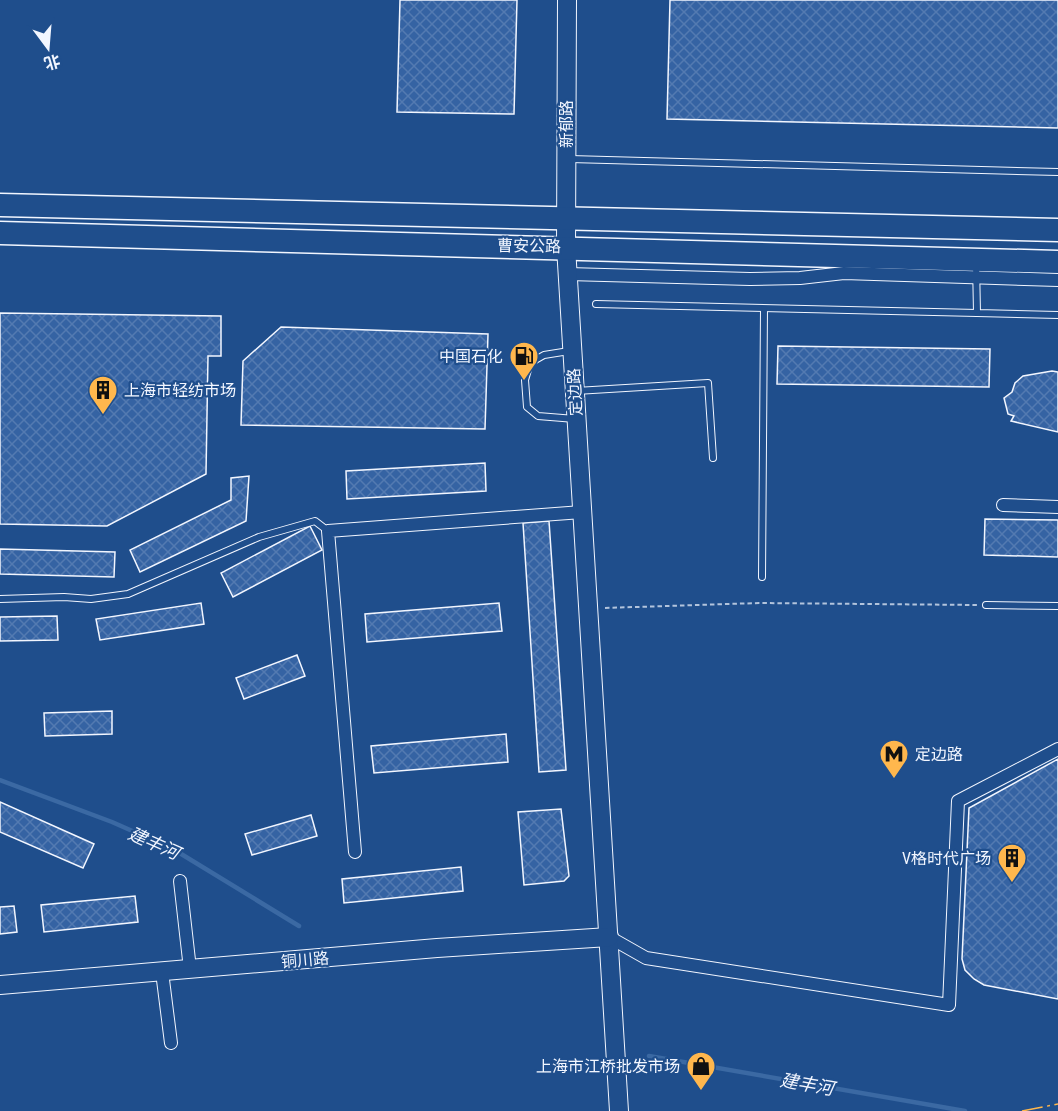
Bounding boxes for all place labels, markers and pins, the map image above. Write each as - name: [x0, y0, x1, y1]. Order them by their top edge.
- fuel station icon: 中国石化: [508, 340, 540, 382]
- place label: 中国石化: [439, 347, 503, 366]
- building icon: 上海市轻纺市场: [87, 374, 119, 416]
- place label: 上海市轻纺市场: [124, 381, 236, 400]
- metro station icon: 定边路: [878, 738, 910, 780]
- place label: 定边路: [915, 745, 963, 764]
- building icon: V格时代广场: [996, 842, 1028, 884]
- place label: V格时代广场: [902, 849, 991, 868]
- shop icon: 上海市江桥批发市场: [685, 1050, 717, 1092]
- place label: 上海市江桥批发市场: [536, 1057, 680, 1076]

